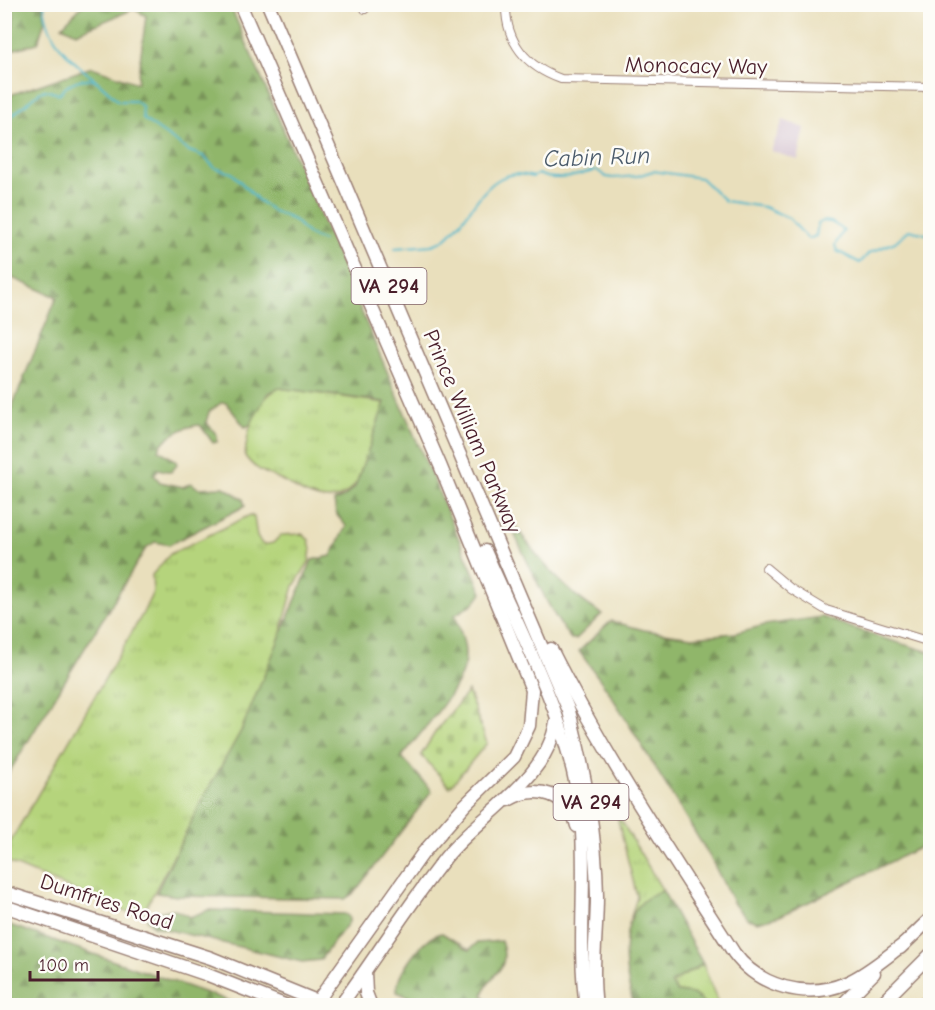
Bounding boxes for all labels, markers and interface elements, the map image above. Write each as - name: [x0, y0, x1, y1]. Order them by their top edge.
- street label: Monocacy Way: [625, 52, 768, 80]
- water label: Cabin Run: [543, 141, 651, 173]
- road number: VA 294: [352, 268, 426, 304]
- street label: Prince William Parkway: [417, 326, 527, 537]
- road number: VA 294: [554, 784, 628, 820]
- street label: Dumfries Road: [37, 868, 176, 936]
- scale bar: [30, 944, 158, 982]
- text: 100 m: [39, 955, 89, 976]

